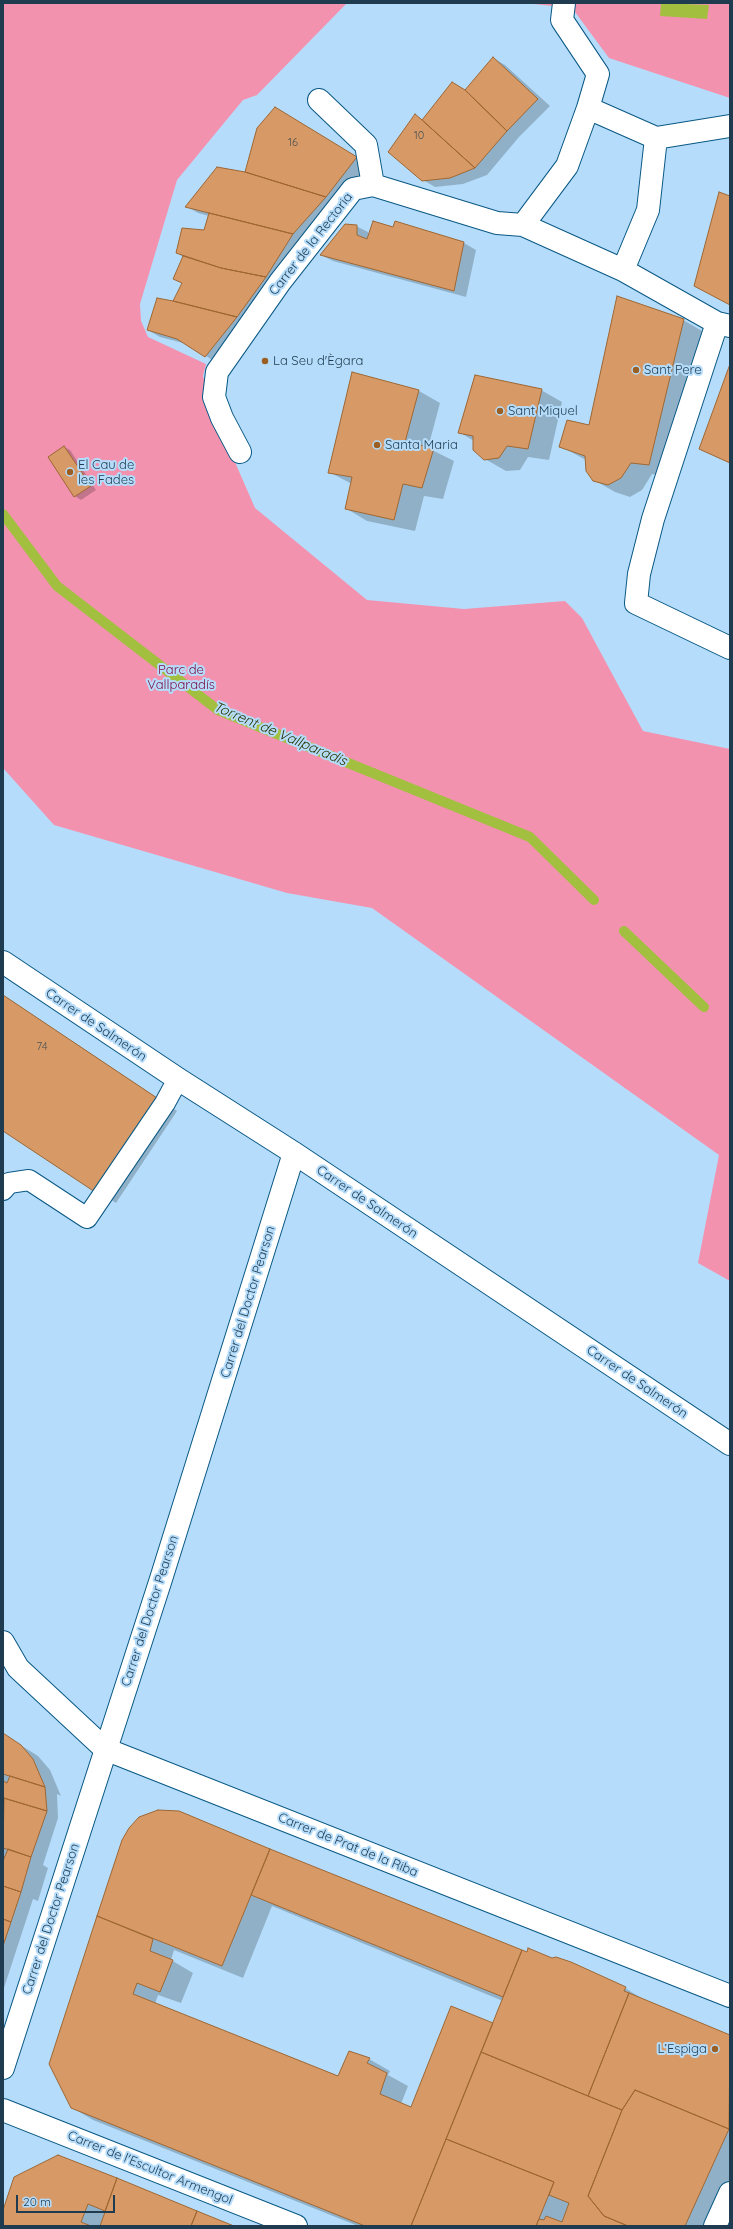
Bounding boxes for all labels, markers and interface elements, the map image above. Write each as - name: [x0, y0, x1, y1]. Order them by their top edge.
- house number: 10: [414, 129, 424, 143]
- house number: 16: [288, 136, 298, 150]
- street label: Carrer de la Rectoria: [266, 190, 356, 298]
- place label: La Seu d'Ègara: [273, 353, 363, 369]
- marker: La Seu d'Ègara: [260, 356, 270, 366]
- place label: Sant Pere: [644, 362, 702, 378]
- marker: Sant Pere: [631, 365, 641, 375]
- place label: Sant Miquel: [508, 403, 578, 419]
- marker: Sant Miquel: [495, 406, 505, 416]
- place label: Santa Maria: [385, 437, 458, 453]
- marker: Santa Maria: [372, 440, 382, 450]
- place label: El Cau de les Fades: [78, 457, 134, 488]
- marker: El Cau de les Fades: [65, 467, 75, 477]
- park label: Parc de Vallparadís: [147, 662, 215, 693]
- water label: Torrent de Vallparadis: [211, 698, 349, 770]
- street label: Carrer de Salmerón: [43, 985, 149, 1065]
- house number: 74: [37, 1040, 47, 1054]
- street label: Carrer de Salmerón: [314, 1162, 420, 1242]
- street label: Carrer del Doctor Pearson: [217, 1224, 279, 1380]
- street label: Carrer de Salmerón: [584, 1342, 690, 1422]
- street label: Carrer del Doctor Pearson: [118, 1534, 182, 1688]
- street label: Carrer de Prat de la Riba: [276, 1810, 420, 1880]
- street label: Carrer del Doctor Pearson: [19, 1842, 83, 1996]
- place label: L’Espiga: [657, 2041, 707, 2057]
- marker: L’Espiga: [710, 2044, 720, 2054]
- street label: Carrer de l'Escultor Armengol: [65, 2128, 235, 2208]
- scale bar: [18, 2187, 117, 2213]
- text: 20 m: [23, 2194, 51, 2209]

